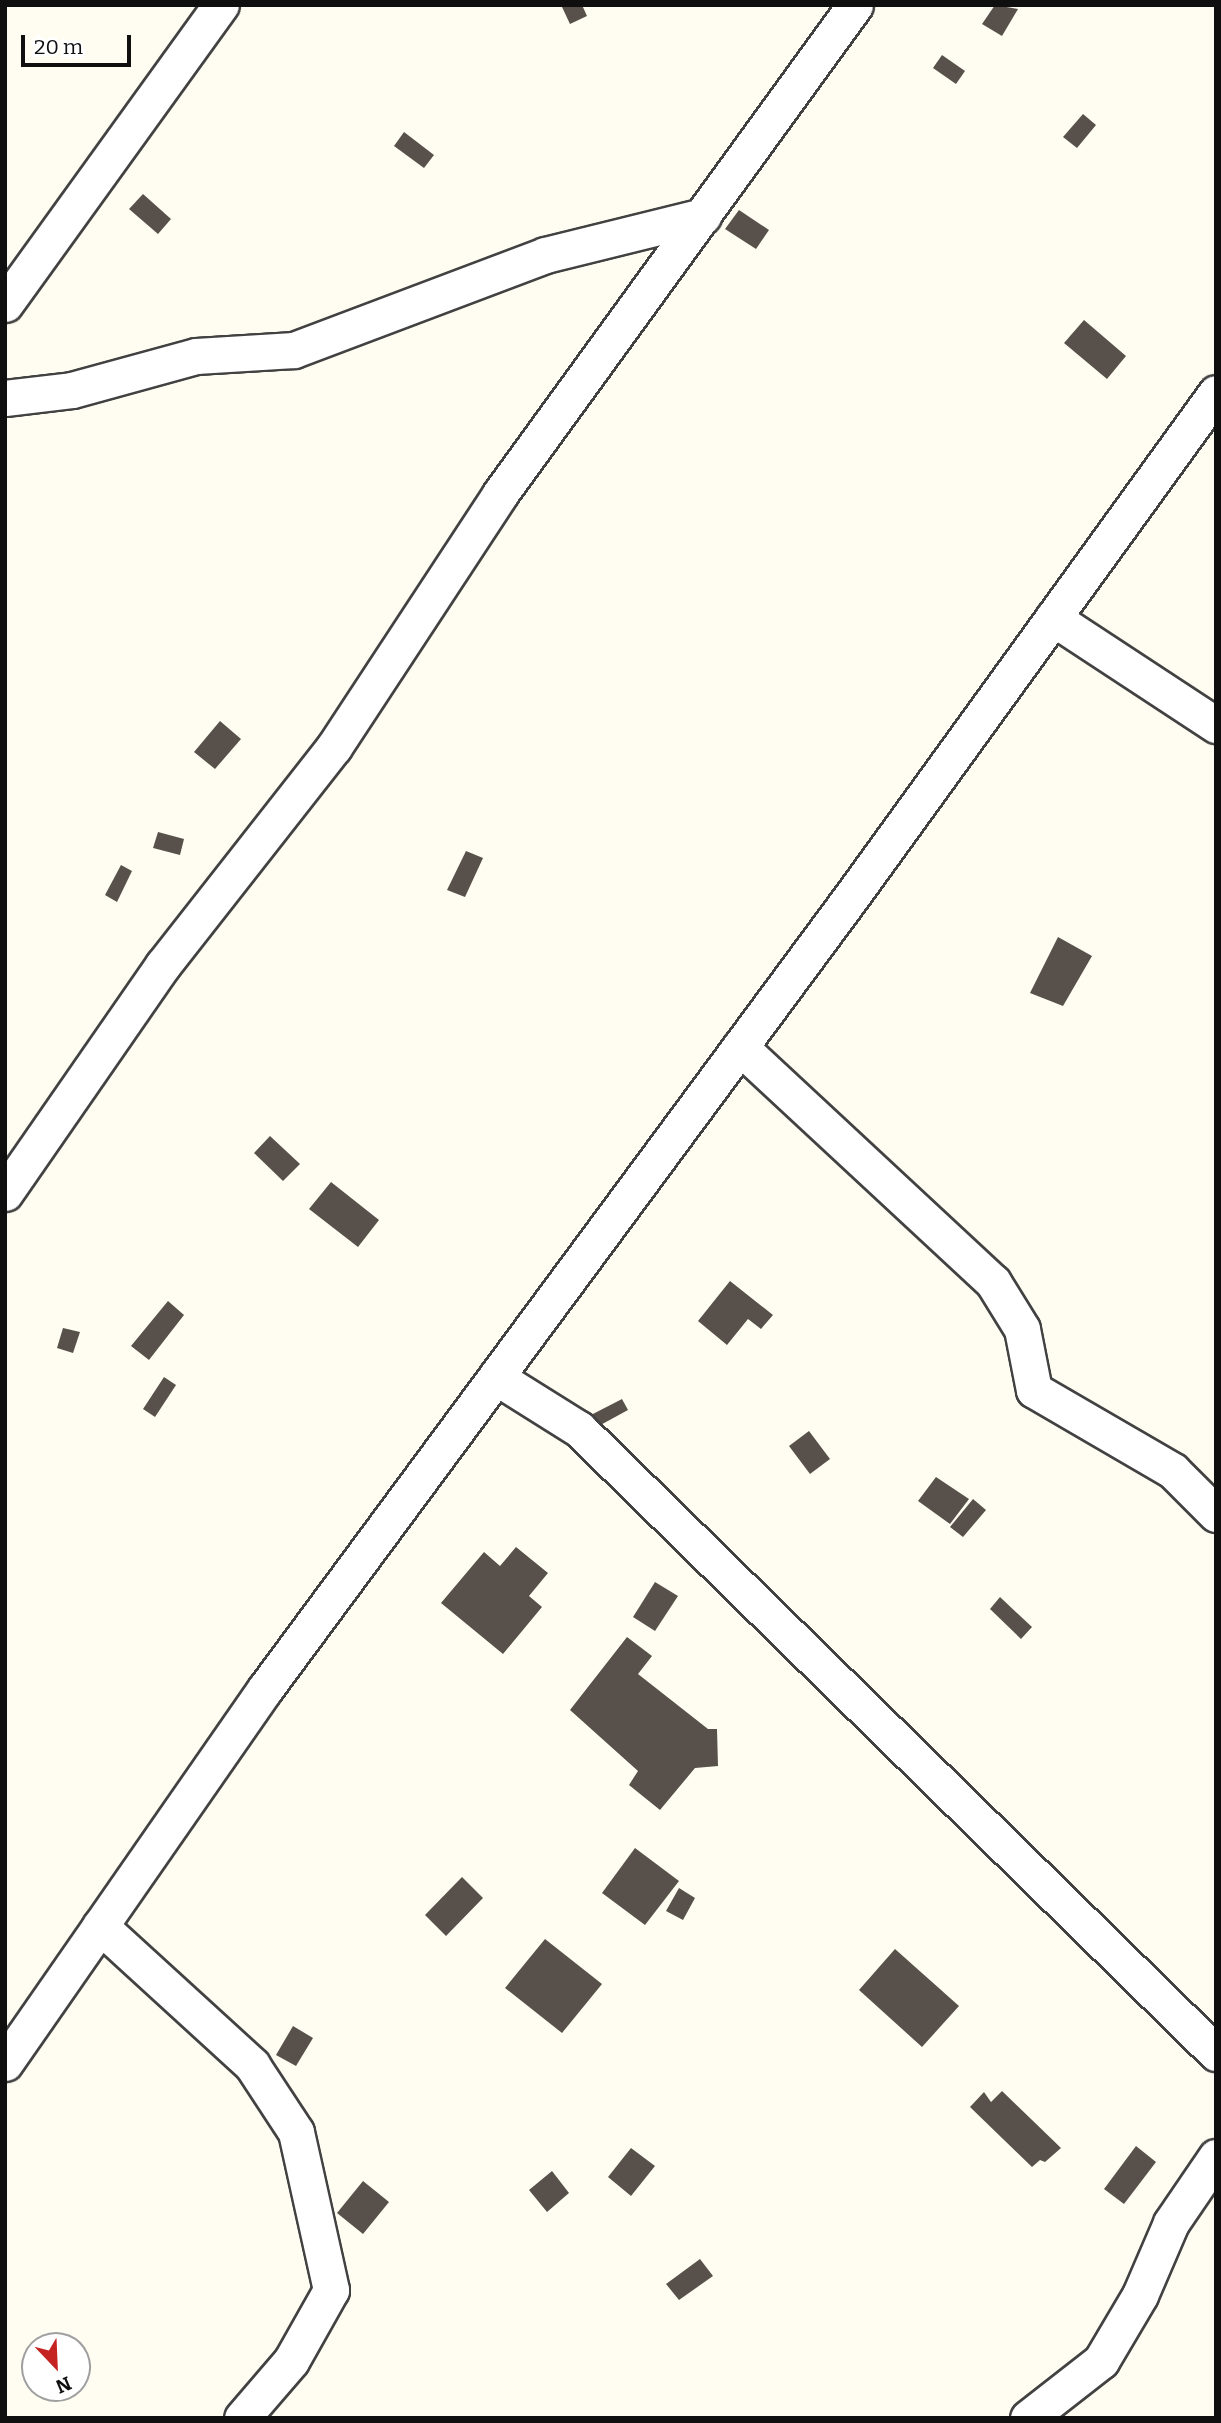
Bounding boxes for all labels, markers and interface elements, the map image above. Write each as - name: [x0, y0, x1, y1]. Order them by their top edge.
- scale bar: [24, 21, 135, 65]
- text: 20 m: [34, 34, 83, 60]
- north arrow: [21, 2332, 91, 2402]
- text: N: [52, 2371, 75, 2398]

